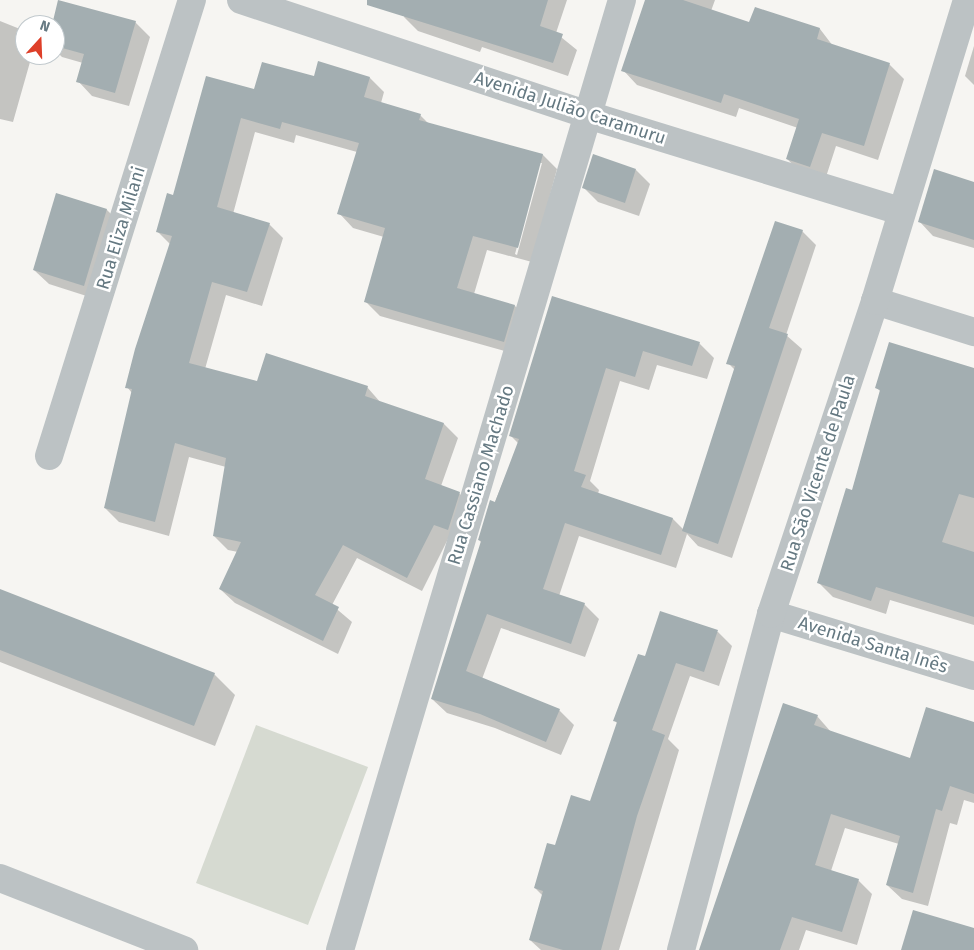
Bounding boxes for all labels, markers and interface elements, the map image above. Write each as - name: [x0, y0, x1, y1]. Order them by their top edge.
- north arrow: [15, 15, 65, 65]
- text: N: [38, 17, 52, 36]
- street label: Avenida Julião Caramuru: [471, 67, 669, 149]
- street label: Rua Eliza Milani: [92, 164, 150, 292]
- street label: Rua São Vicente de Paula: [776, 372, 860, 574]
- street label: Rua Cassiano Machado: [443, 383, 519, 567]
- street label: Avenida Santa Inês: [796, 612, 950, 678]

